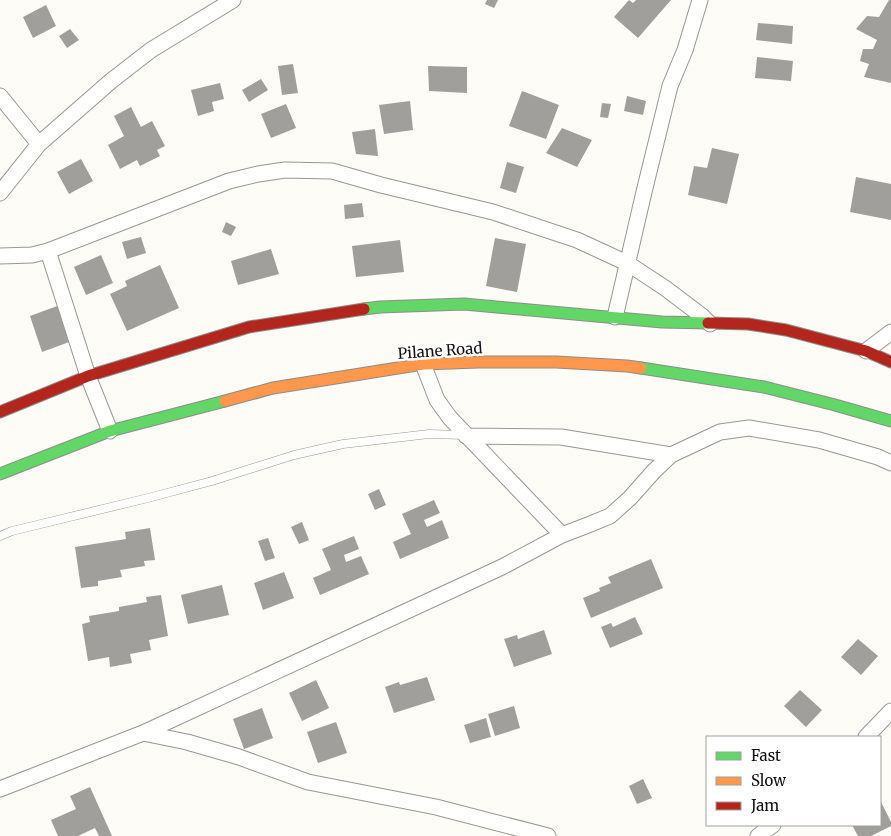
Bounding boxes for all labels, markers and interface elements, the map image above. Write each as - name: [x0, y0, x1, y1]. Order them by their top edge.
- street label: Pilane Road: [397, 338, 483, 363]
- legend: [706, 736, 881, 826]
- text: Fast: [751, 746, 781, 765]
- text: Slow: [751, 771, 786, 790]
- text: Jam: [750, 796, 779, 815]

